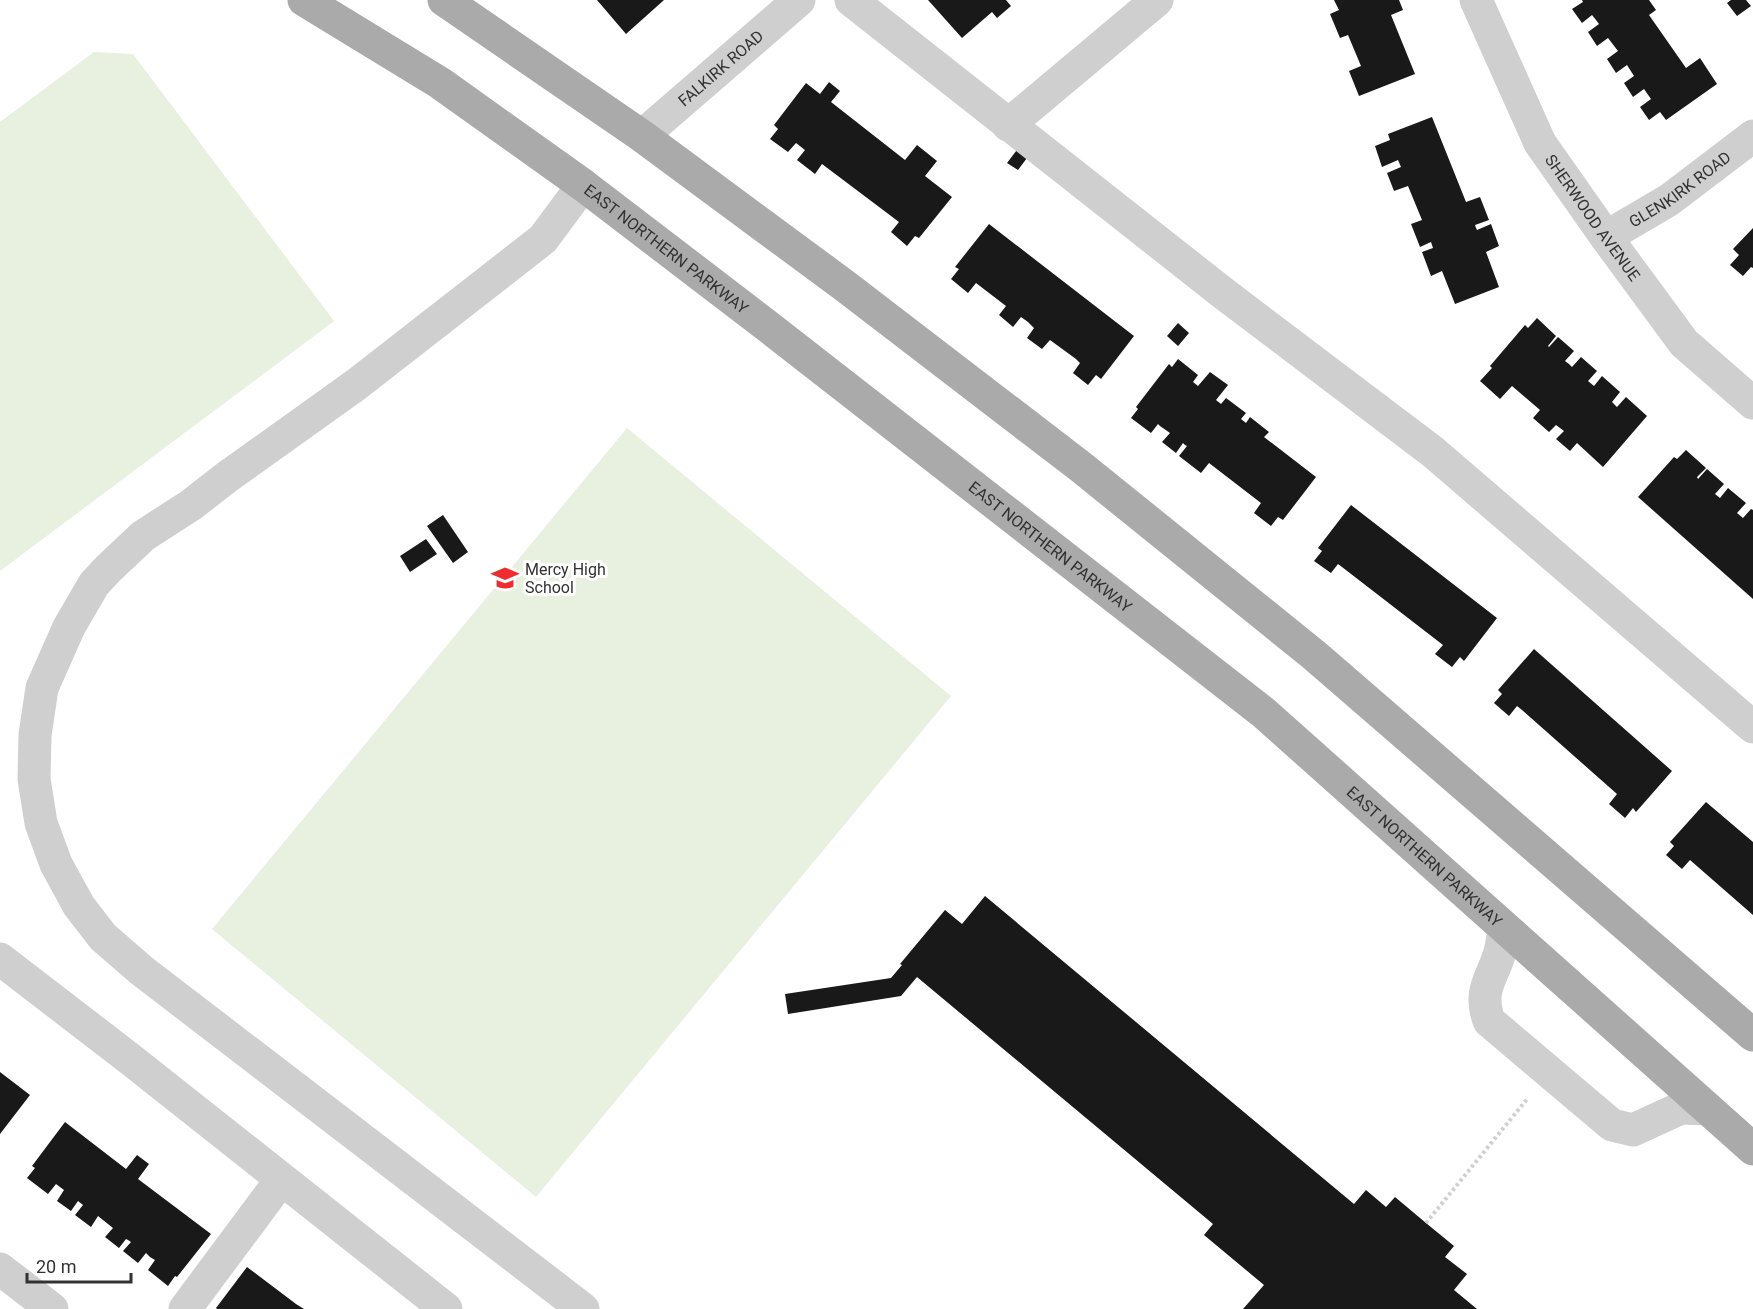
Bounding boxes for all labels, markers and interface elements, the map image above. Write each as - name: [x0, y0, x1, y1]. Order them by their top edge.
- street label: FALKIRK ROAD: [674, 26, 767, 110]
- street label: GLENKIRK ROAD: [1626, 147, 1735, 231]
- street label: SHERWOOD AVENUE: [1541, 151, 1644, 285]
- street label: EAST NORTHERN PARKWAY: [580, 180, 752, 318]
- street label: EAST NORTHERN PARKWAY: [965, 478, 1136, 617]
- place label: Mercy High School: [525, 560, 606, 597]
- school or university icon: Mercy High School: [490, 563, 520, 593]
- street label: EAST NORTHERN PARKWAY: [1343, 782, 1506, 931]
- scale bar: [27, 1246, 130, 1284]
- text: 20 m: [36, 1256, 76, 1277]

